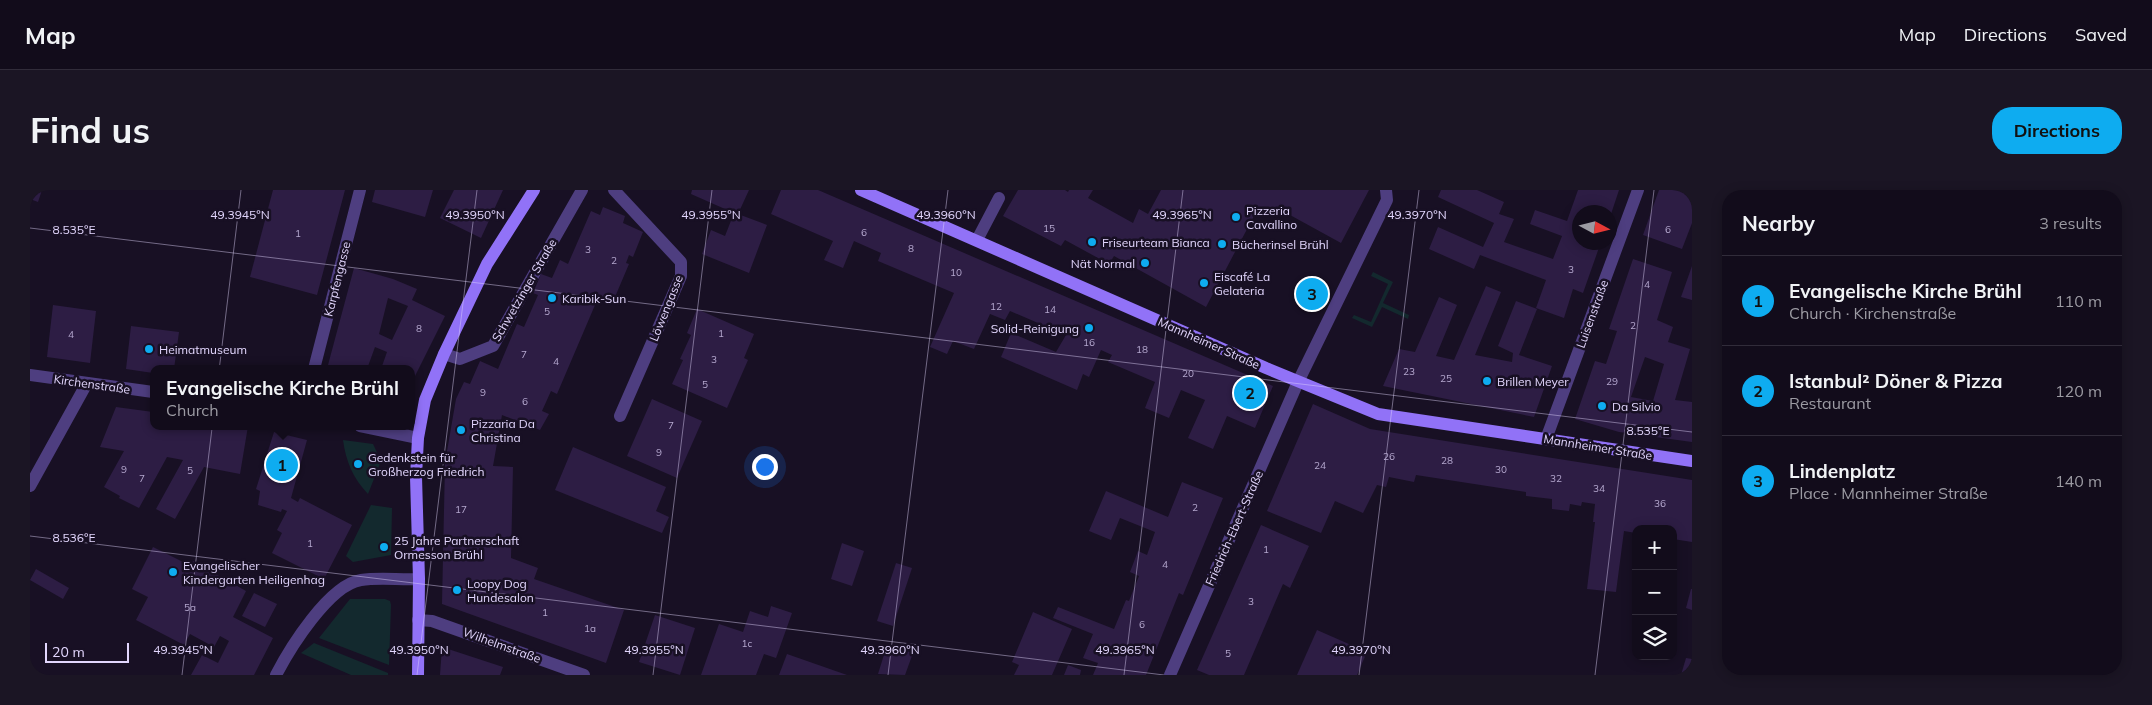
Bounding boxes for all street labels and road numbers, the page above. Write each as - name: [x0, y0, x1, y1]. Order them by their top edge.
- street label: Schwetzinger Straße: [488, 236, 560, 344]
- street label: Karpfengasse: [320, 240, 354, 318]
- street label: Löwengasse: [646, 273, 686, 343]
- street label: Luisenstraße: [1573, 278, 1611, 350]
- street label: Mannheimer Straße: [1156, 314, 1262, 372]
- street label: Kirchenstraße: [53, 371, 131, 397]
- street label: Mannheimer Straße: [1543, 431, 1653, 463]
- street label: Friedrich-Ebert-Straße: [1202, 468, 1266, 588]
- street label: Wilhelmstraße: [461, 624, 543, 666]

